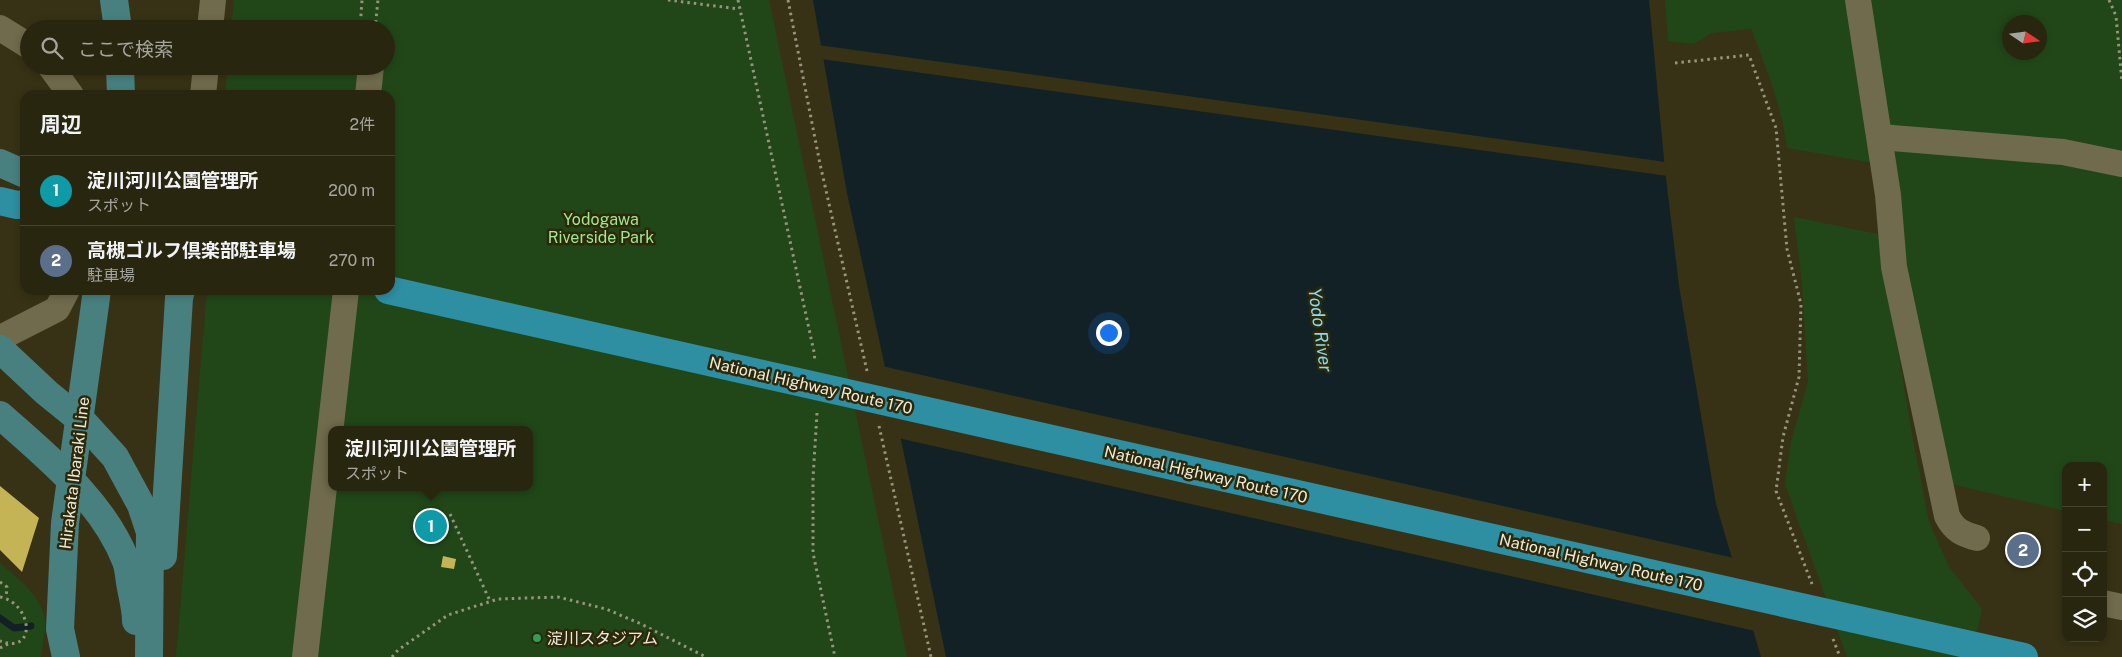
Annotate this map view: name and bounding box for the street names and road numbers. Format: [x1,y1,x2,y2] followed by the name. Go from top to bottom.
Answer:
[707,353,915,418] street label: National Highway Route 170
[56,396,93,550] street label: Hirakata Ibaraki Line
[1102,442,1310,507] street label: National Highway Route 170
[1497,530,1705,595] street label: National Highway Route 170

